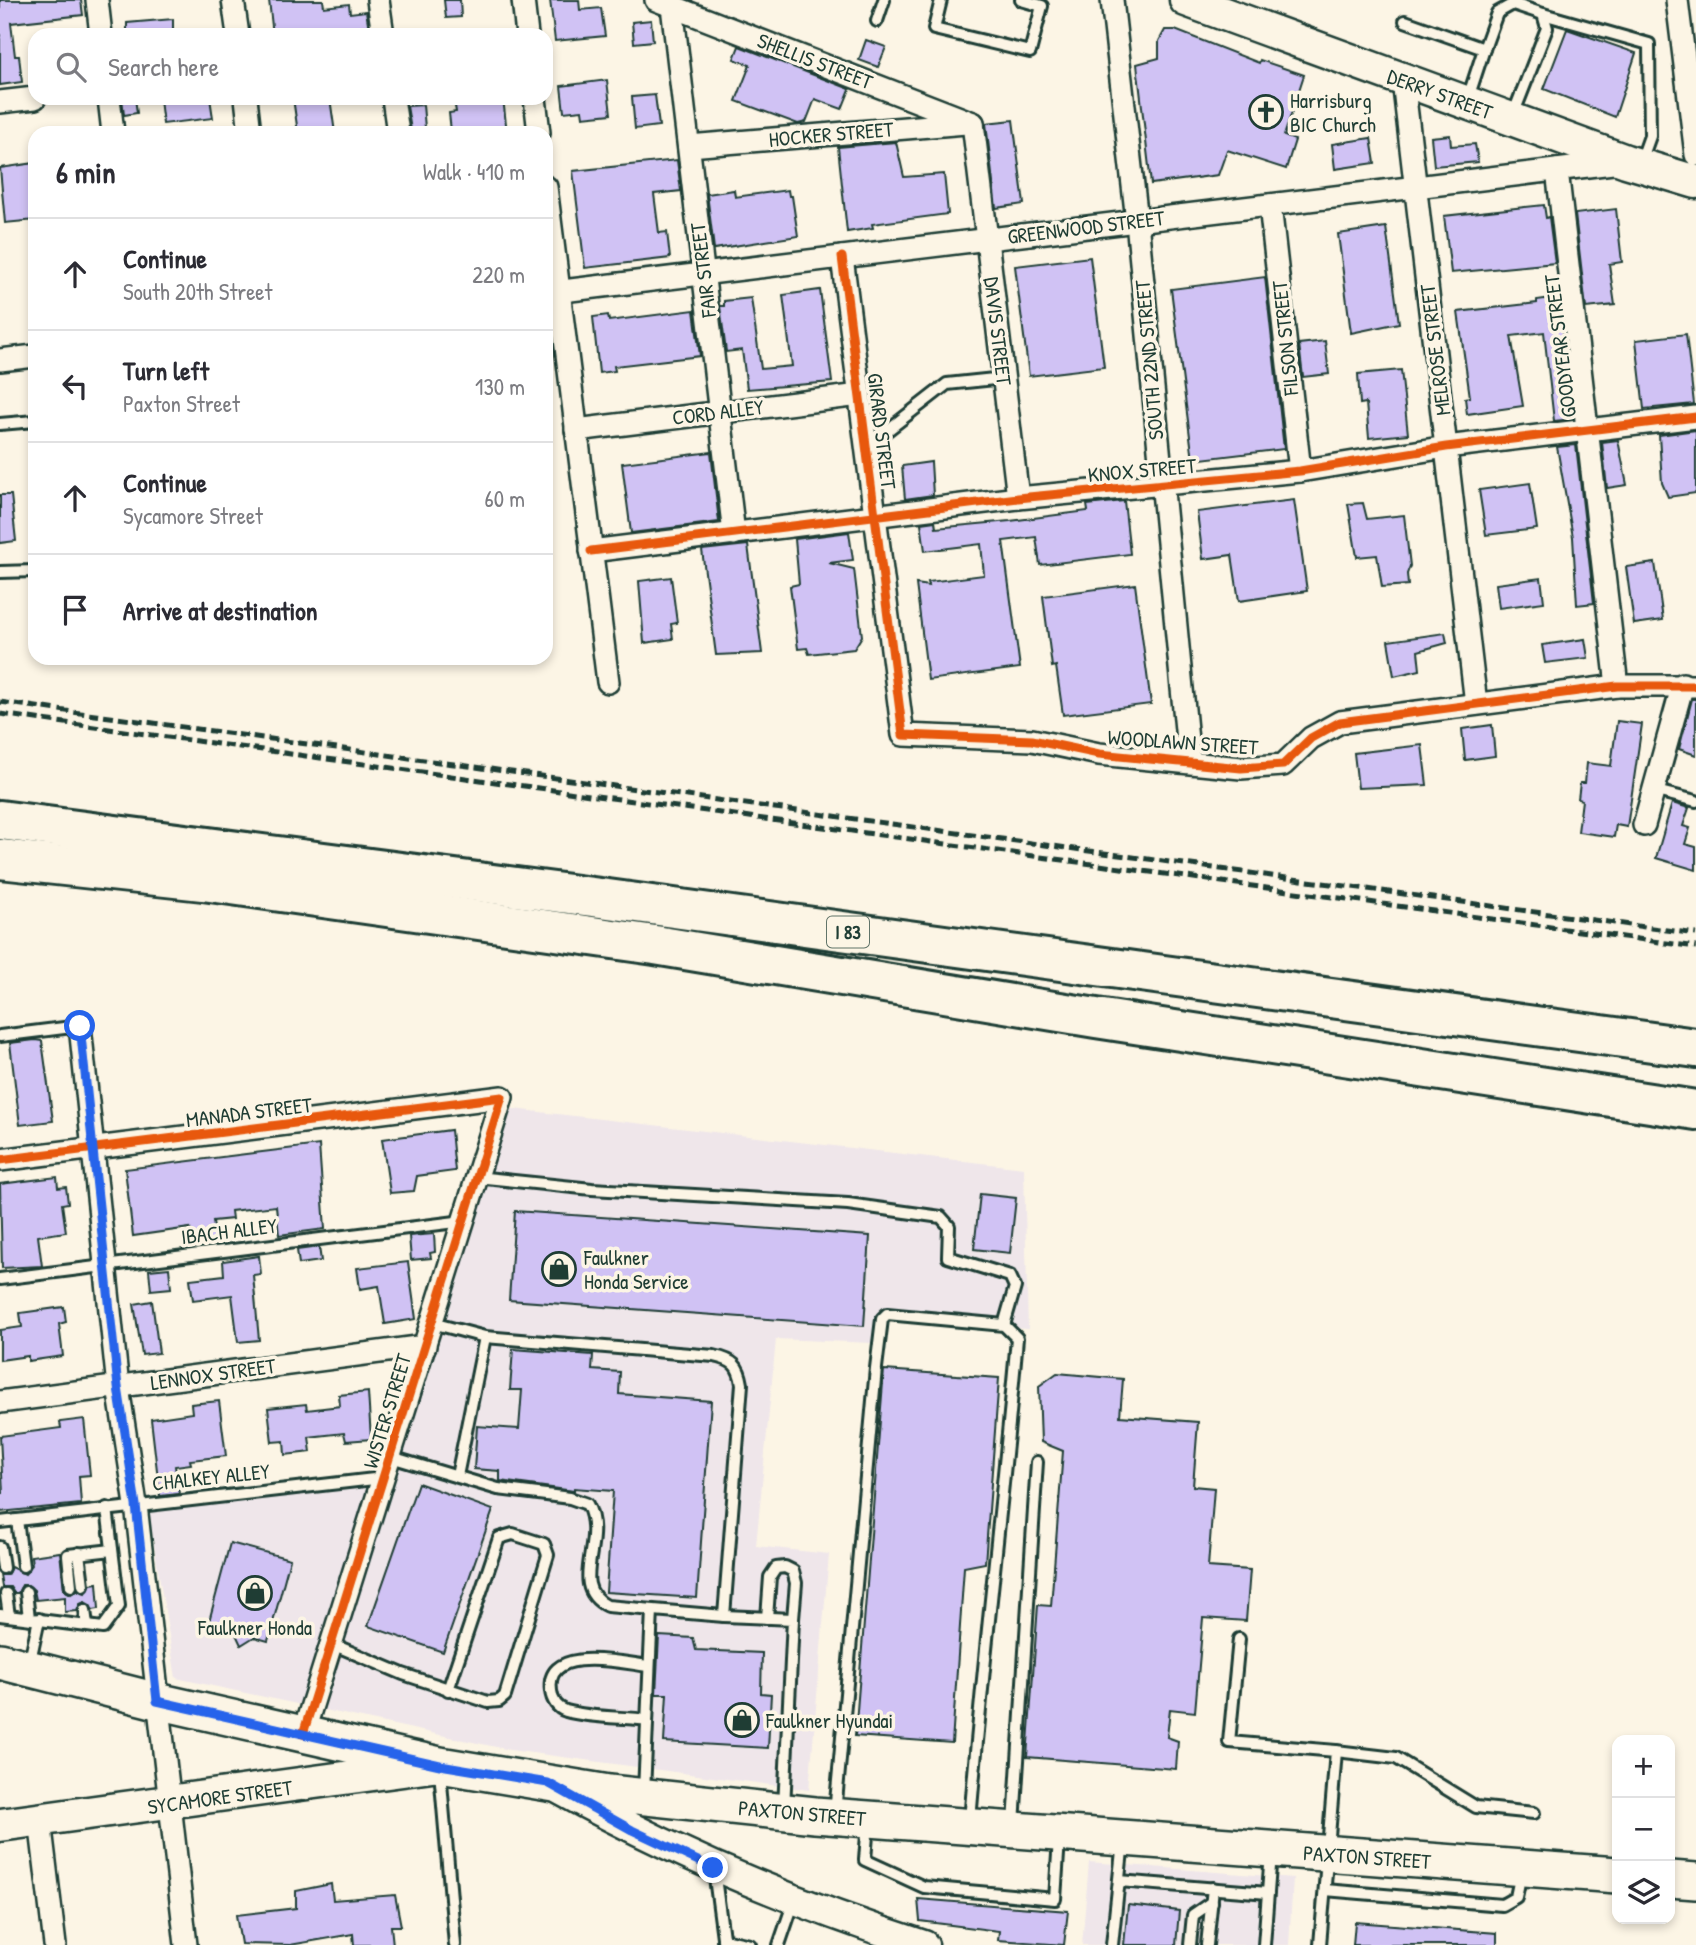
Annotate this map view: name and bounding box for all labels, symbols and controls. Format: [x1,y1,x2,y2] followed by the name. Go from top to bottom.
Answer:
[753,26,878,97] street label: SHELLIS STREET
[28,28,553,105] search box
[52,48,90,86] icon: search
[108,49,219,84] text: Search here
[1383,62,1498,127] street label: DERRY STREET
[1290,86,1376,139] place label: Harrisburg BIC Church
[1247,93,1285,131] church icon: Harrisburg BIC Church
[767,114,896,154] street label: HOCKER STREET
[56,152,116,192] text: 6 min
[423,156,525,187] text: Walk · 410 m
[1006,203,1167,251] street label: GREENWOOD STREET
[683,220,723,320] street label: FAIR STREET
[123,241,207,276] text: Continue
[56,255,94,293] icon: ahead
[472,259,525,290] text: 220 m
[1537,272,1583,419] street label: GOODYEAR STREET
[977,275,1019,388] street label: DAVIS STREET
[123,276,272,307] text: South 20th Street
[1127,278,1170,441] street label: SOUTH 22ND STREET
[1264,278,1306,398] street label: FILSON STREET
[1412,282,1457,417] street label: MELROSE STREET
[123,353,209,388] text: Turn left
[56,367,94,405] icon: left
[475,371,525,402] text: 130 m
[861,371,904,492] street label: GIRARD STREET
[123,388,240,419] text: Paxton Street
[671,392,766,432] street label: CORD ALLEY
[1087,451,1199,489] street label: KNOX STREET
[123,465,207,500] text: Continue
[56,479,94,517] icon: ahead
[485,483,525,514] text: 60 m
[123,500,263,531] text: Sycamore Street
[56,591,94,629] icon: arrive
[123,593,318,628] text: Arrive at destination
[1107,722,1260,762] street label: WOODLAWN STREET
[827,916,869,948] road number: I 83
[64,1010,95,1041] route start
[184,1090,315,1134] street label: MANADA STREET
[179,1211,279,1251] street label: IBACH ALLEY
[583,1243,689,1296] place label: Faulkner Honda Service
[540,1250,578,1288] shop icon: Faulkner Honda Service
[356,1349,419,1472] street label: WISTER STREET
[149,1351,279,1397] street label: LENNOX STREET
[151,1456,272,1498] street label: CHALKEY ALLEY
[236,1574,274,1612] shop icon: Faulkner Honda
[197,1613,312,1642] place label: Faulkner Honda
[723,1701,761,1739] shop icon: Faulkner Hyundai
[765,1706,893,1735] place label: Faulkner Hyundai
[1612,1735,1675,1924] map controls
[1612,1735,1675,1798] button: +
[146,1772,295,1822] street label: SYCAMORE STREET
[737,1793,868,1833] street label: PAXTON STREET
[1612,1798,1675,1861] button: −
[1302,1838,1433,1876] street label: PAXTON STREET
[697,1852,728,1883] route end
[1612,1861,1675,1924] button: layers

